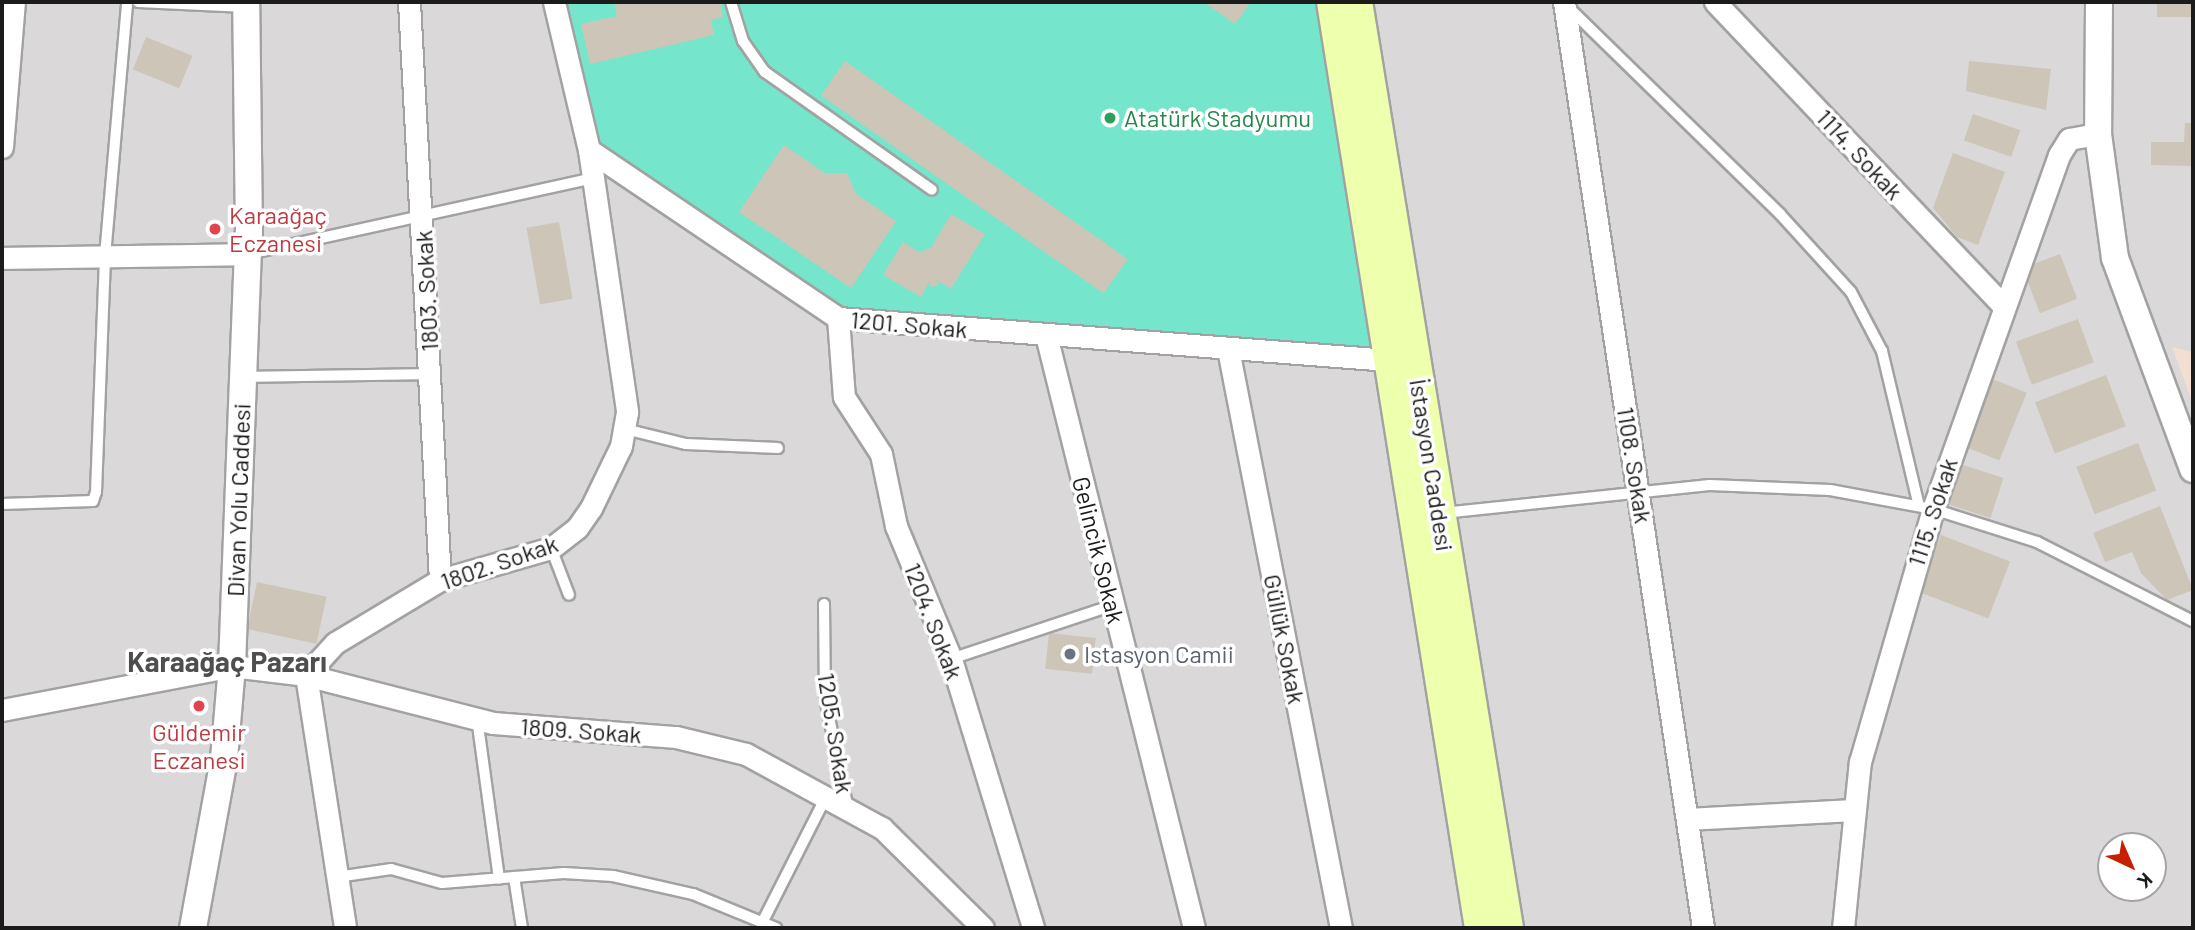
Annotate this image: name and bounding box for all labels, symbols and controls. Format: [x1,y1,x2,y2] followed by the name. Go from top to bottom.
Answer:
[1811,103,1909,205] street label: 1114. Sokak
[1124,104,1311,132] place label: Atatürk Stadyumu
[1102,110,1118,126] marker: Atatürk Stadyumu
[229,201,327,257] place label: Karaağaç Eczanesi
[207,221,223,237] marker: Karaağaç Eczanesi
[408,230,444,352] street label: 1803. Sokak
[849,305,969,343] street label: 1201. Sokak
[1404,377,1460,553] street label: İstasyon Caddesi
[220,403,256,597] street label: Divan Yolu Caddesi
[1612,405,1658,525] street label: 1108. Sokak
[1901,454,1963,570] street label: 1115. Sokak
[1067,473,1131,627] street label: Gelincik Sokak
[437,529,561,595] street label: 1802. Sokak
[899,559,969,683] street label: 1204. Sokak
[1258,572,1312,706] street label: Güllük Sokak
[1084,640,1234,668] place label: Istasyon Camii
[127,644,327,678] district label: Karaağaç Pazarı
[1062,646,1078,662] marker: Istasyon Camii
[812,671,860,795] street label: 1205. Sokak
[191,698,207,714] marker: Güldemir Eczanesi
[519,711,643,749] street label: 1809. Sokak
[152,718,246,774] place label: Güldemir Eczanesi
[2097,832,2167,902] north arrow
[2133,869,2158,893] text: K

